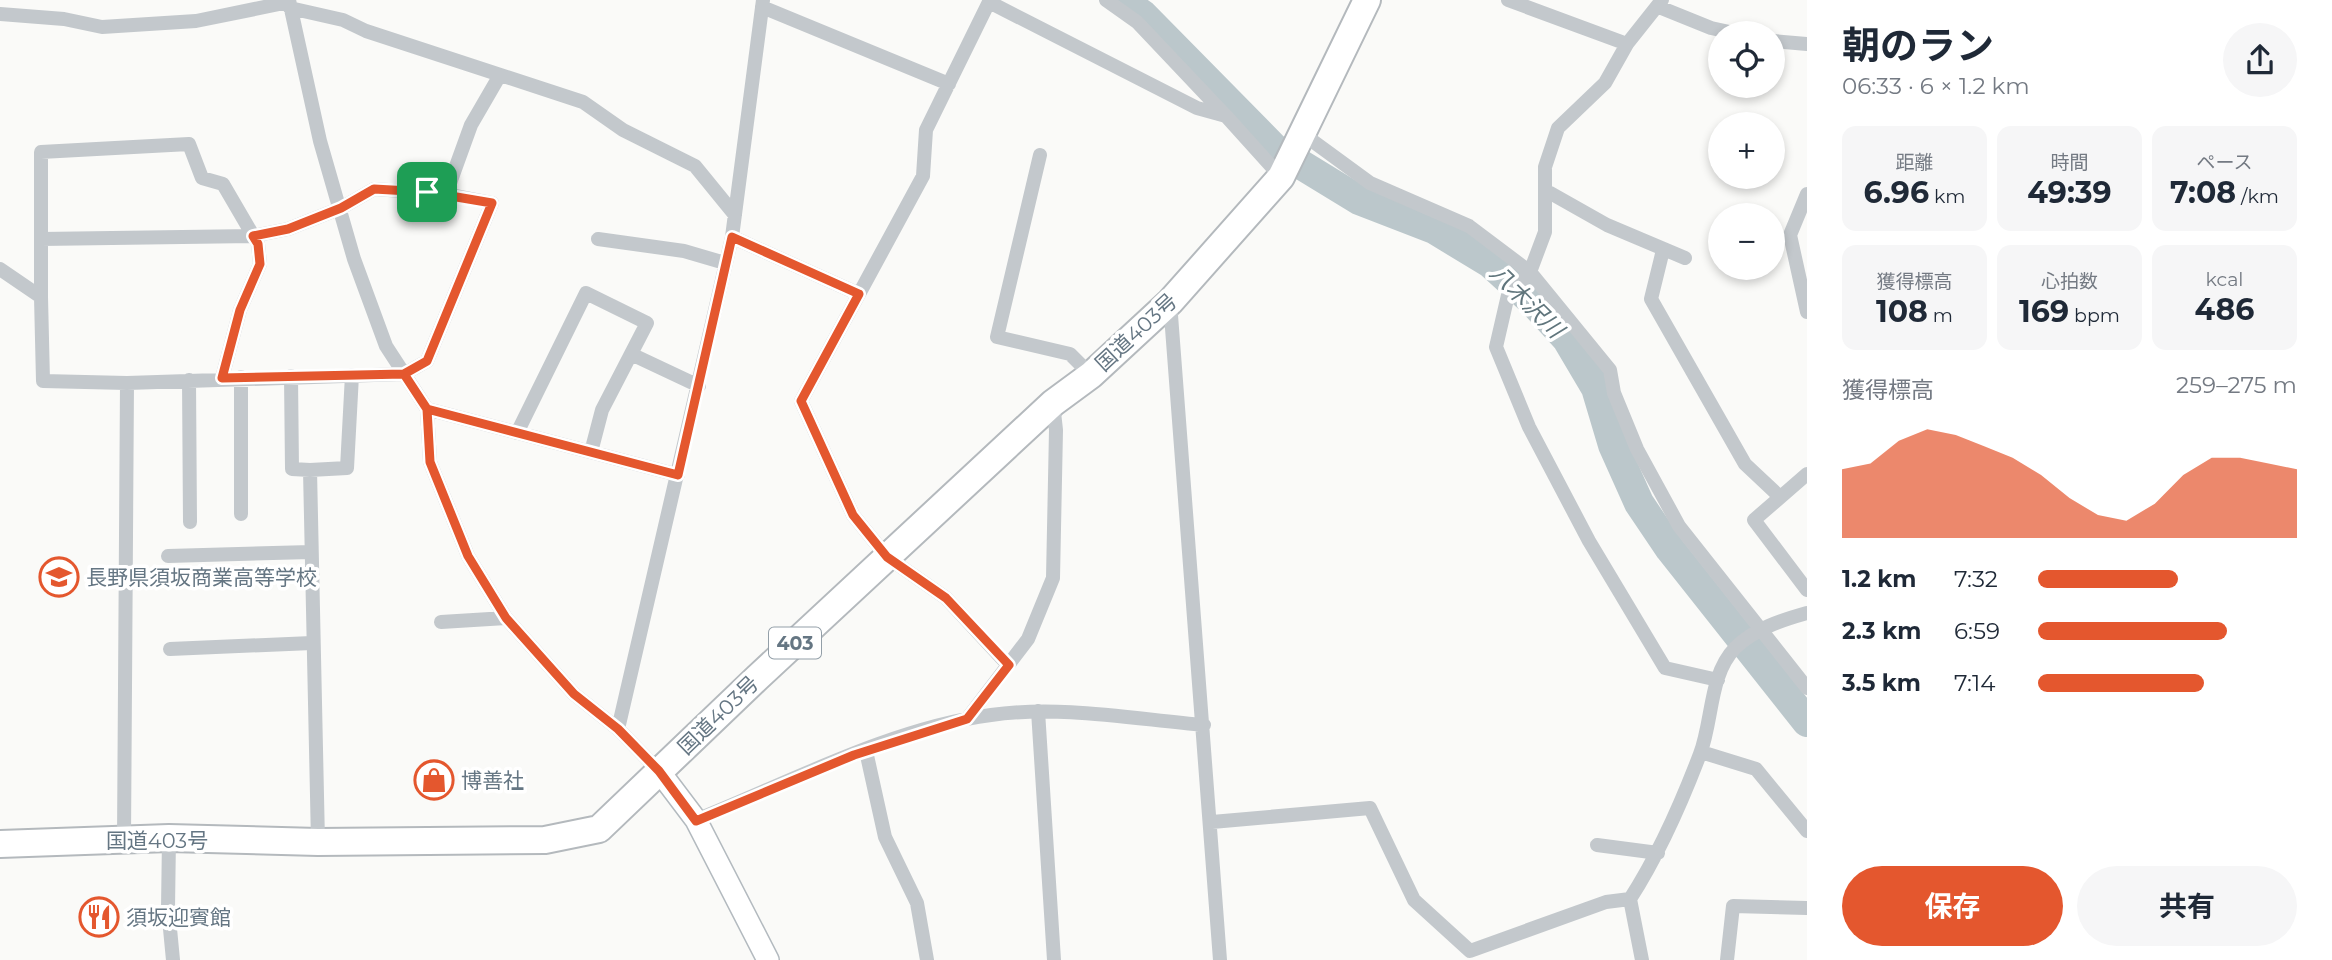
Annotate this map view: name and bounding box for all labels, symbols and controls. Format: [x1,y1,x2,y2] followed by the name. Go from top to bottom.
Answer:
[1708,21,1785,280] map controls
[1708,21,1785,98] button: locate
[1842,22,1994,69] text: 朝のラン
[2223,23,2297,97] button: share
[1842,72,2030,100] text: 06:33 · 6 × 1.2 km
[1708,112,1785,189] button: +
[1895,151,1934,174] text: 距離
[2050,151,2089,174] text: 時間
[2196,151,2253,174] text: ペース
[397,162,457,222] pin
[408,173,446,211] icon: arrive
[1864,174,1929,211] text: 6.96
[2027,174,2112,211] text: 49:39
[2170,174,2236,211] text: 7:08
[1929,185,1965,208] text: km
[2236,185,2279,208] text: /km
[1708,203,1785,280] button: −
[1485,259,1572,346] water label: 八木沢川
[2206,268,2243,291] text: kcal
[1876,270,1953,293] text: 獲得標高
[2041,270,2098,293] text: 心拍数
[1090,288,1182,376] street label: 国道403号
[2195,291,2254,328] text: 486
[1876,293,1928,330] text: 108
[2019,293,2069,330] text: 169
[1928,304,1953,327] text: m
[2069,304,2120,327] text: bpm
[2176,371,2297,399] text: 259–275 m
[1842,376,1934,404] text: 獲得標高
[38,556,80,598] school or university icon: 長野県須坂商業高等学校
[86,565,317,590] place label: 長野県須坂商業高等学校
[1842,565,1916,593] text: 1.2 km
[1954,565,1998,593] text: 7:32
[1842,617,1921,645] text: 2.3 km
[1954,617,2000,645] text: 6:59
[769,628,821,658] road number: 403
[1842,669,1921,697] text: 3.5 km
[1954,669,1995,697] text: 7:14
[672,670,764,760] street label: 国道403号
[413,759,455,801] shop icon: 博善社
[461,768,524,793] place label: 博善社
[106,828,208,853] street label: 国道403号
[1842,866,2063,946] button: 保存
[2077,866,2297,946] button: 共有
[78,896,120,938] restaurant icon: 須坂迎賓館
[126,905,231,930] place label: 須坂迎賓館

